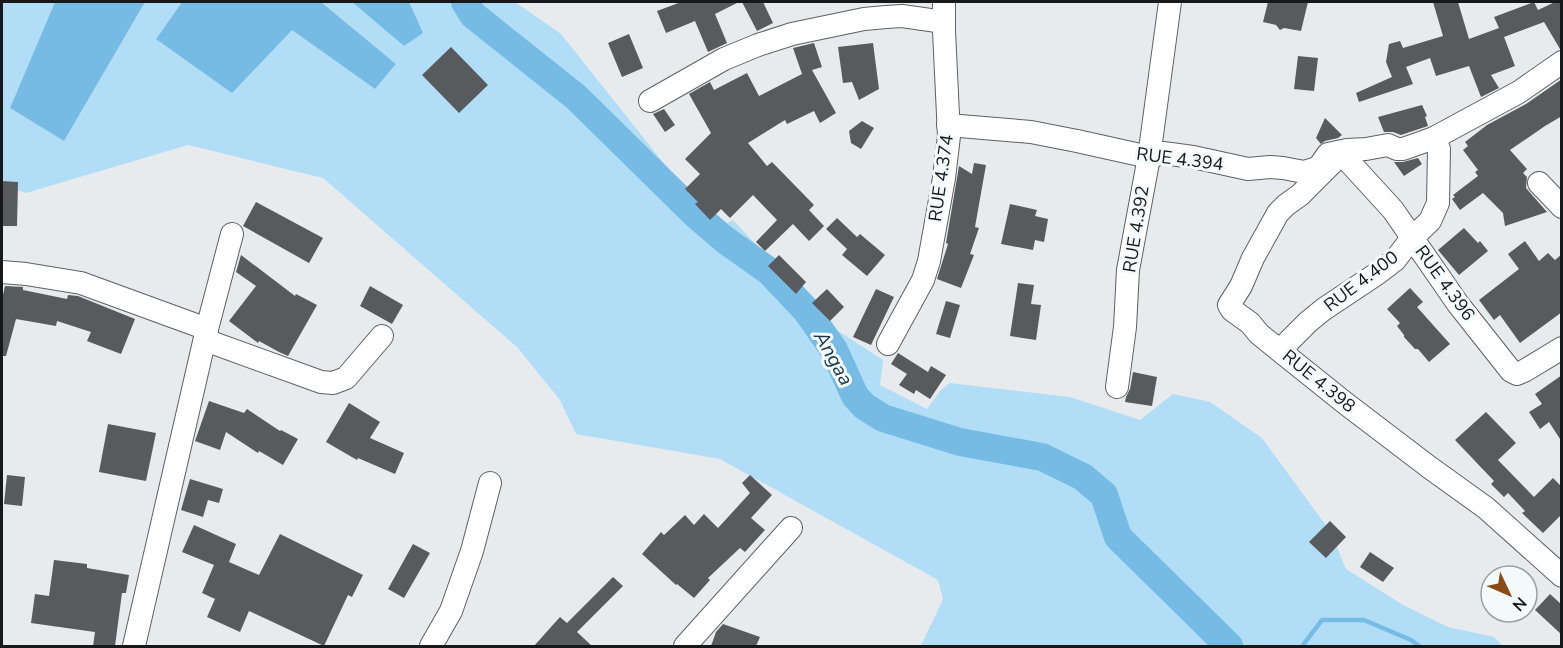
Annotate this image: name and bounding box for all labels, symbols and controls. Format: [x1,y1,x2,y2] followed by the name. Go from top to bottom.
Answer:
[923,133,959,223] street label: RUE 4.374
[1135,142,1225,176] street label: RUE 4.394
[1117,184,1155,274] street label: RUE 4.392
[1410,241,1480,325] street label: RUE 4.396
[1319,245,1403,317] street label: RUE 4.400
[807,325,860,391] water label: Angaa
[1277,344,1361,418] street label: RUE 4.398
[1479,564,1539,624] north arrow
[1507,592,1531,616] text: N

